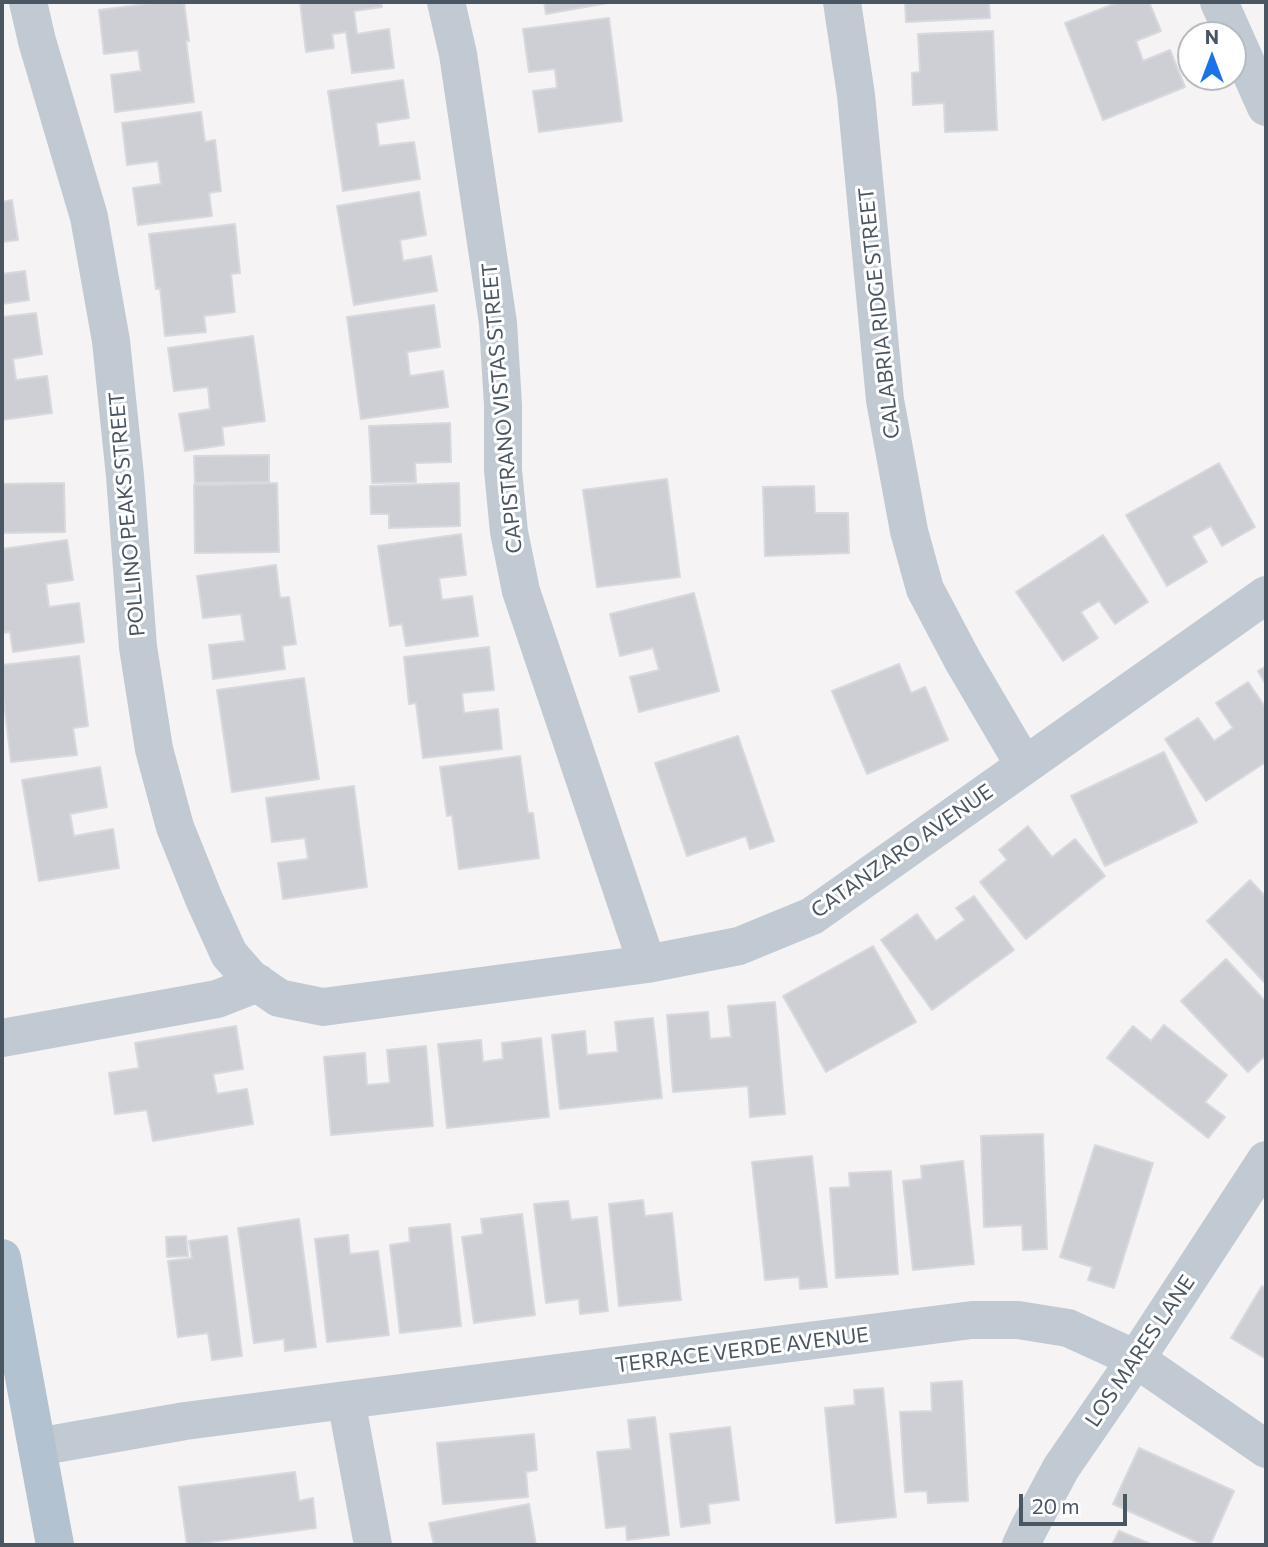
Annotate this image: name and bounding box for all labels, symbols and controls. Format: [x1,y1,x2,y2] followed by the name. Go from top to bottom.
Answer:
[1177,21,1247,91] north arrow
[1205,25,1219,48] text: N
[853,186,905,440] street label: CALABRIA RIDGE STREET
[477,262,527,554] street label: CAPISTRANO VISTAS STREET
[104,390,150,638] street label: POLLINO PEAKS STREET
[806,779,998,923] street label: CATANZARO AVENUE
[1080,1270,1200,1432] street label: LOS MARES LANE
[614,1322,870,1378] street label: TERRACE VERDE AVENUE
[1023,1480,1132,1524] scale bar
[1032,1493,1080,1518] text: 20 m

